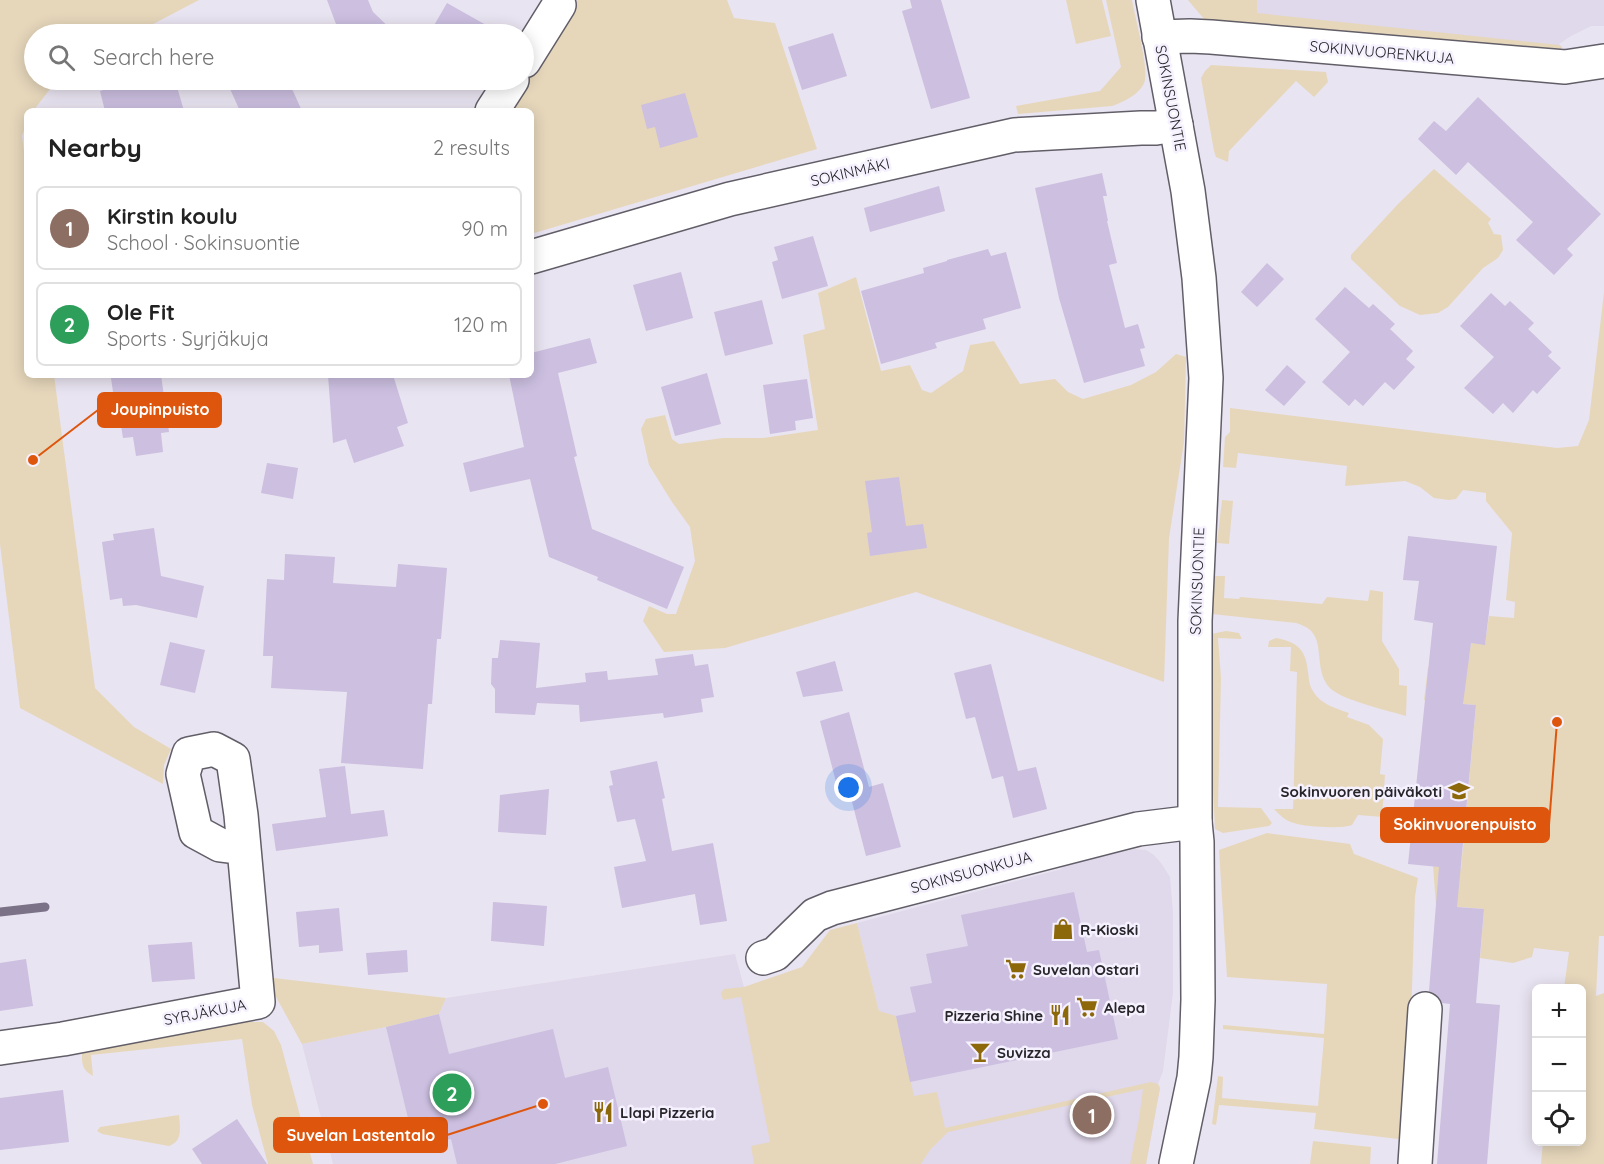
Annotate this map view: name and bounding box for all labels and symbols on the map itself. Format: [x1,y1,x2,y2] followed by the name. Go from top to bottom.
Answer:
[1309,36,1455,68] street label: SOKINVUORENKUJA
[1151,43,1191,153] street label: SOKINSUONTIE
[809,154,891,190] street label: SOKINMÄKI
[98,393,221,427] callout: Joupinpuisto
[111,399,209,419] text: Joupinpuisto
[1186,527,1208,635] street label: SOKINSUONTIE
[834,773,863,802] your location
[1447,779,1471,803] school or university icon: Sokinvuoren päiväkoti
[1281,782,1442,801] place label: Sokinvuoren päiväkoti
[1381,808,1549,842] callout: Sokinvuorenpuisto
[1393,814,1537,834] text: Sokinvuorenpuisto
[908,847,1034,897] street label: SOKINSUONKUJA
[1051,917,1075,941] shop icon: R-Kioski
[1080,920,1138,939] place label: R-Kioski
[1004,957,1028,981] supermarket icon: Suvelan Ostari
[1033,960,1139,979] place label: Suvelan Ostari
[162,995,248,1029] street label: SYRJÄKUJA
[1075,995,1099,1019] supermarket icon: Alepa
[1104,998,1145,1017] place label: Alepa
[1048,1003,1072,1027] restaurant icon: Pizzeria Shine
[944,1006,1043,1025] place label: Pizzeria Shine
[968,1040,992,1064] bar icon: Suvizza
[997,1043,1051,1062] place label: Suvizza
[432,1070,472,1116] pin: 2
[1072,1092,1112,1138] pin: 1
[591,1100,615,1124] restaurant icon: Llapi Pizzeria
[620,1103,714,1122] place label: Llapi Pizzeria
[274,1118,447,1152] callout: Suvelan Lastentalo
[287,1125,435,1145] text: Suvelan Lastentalo

